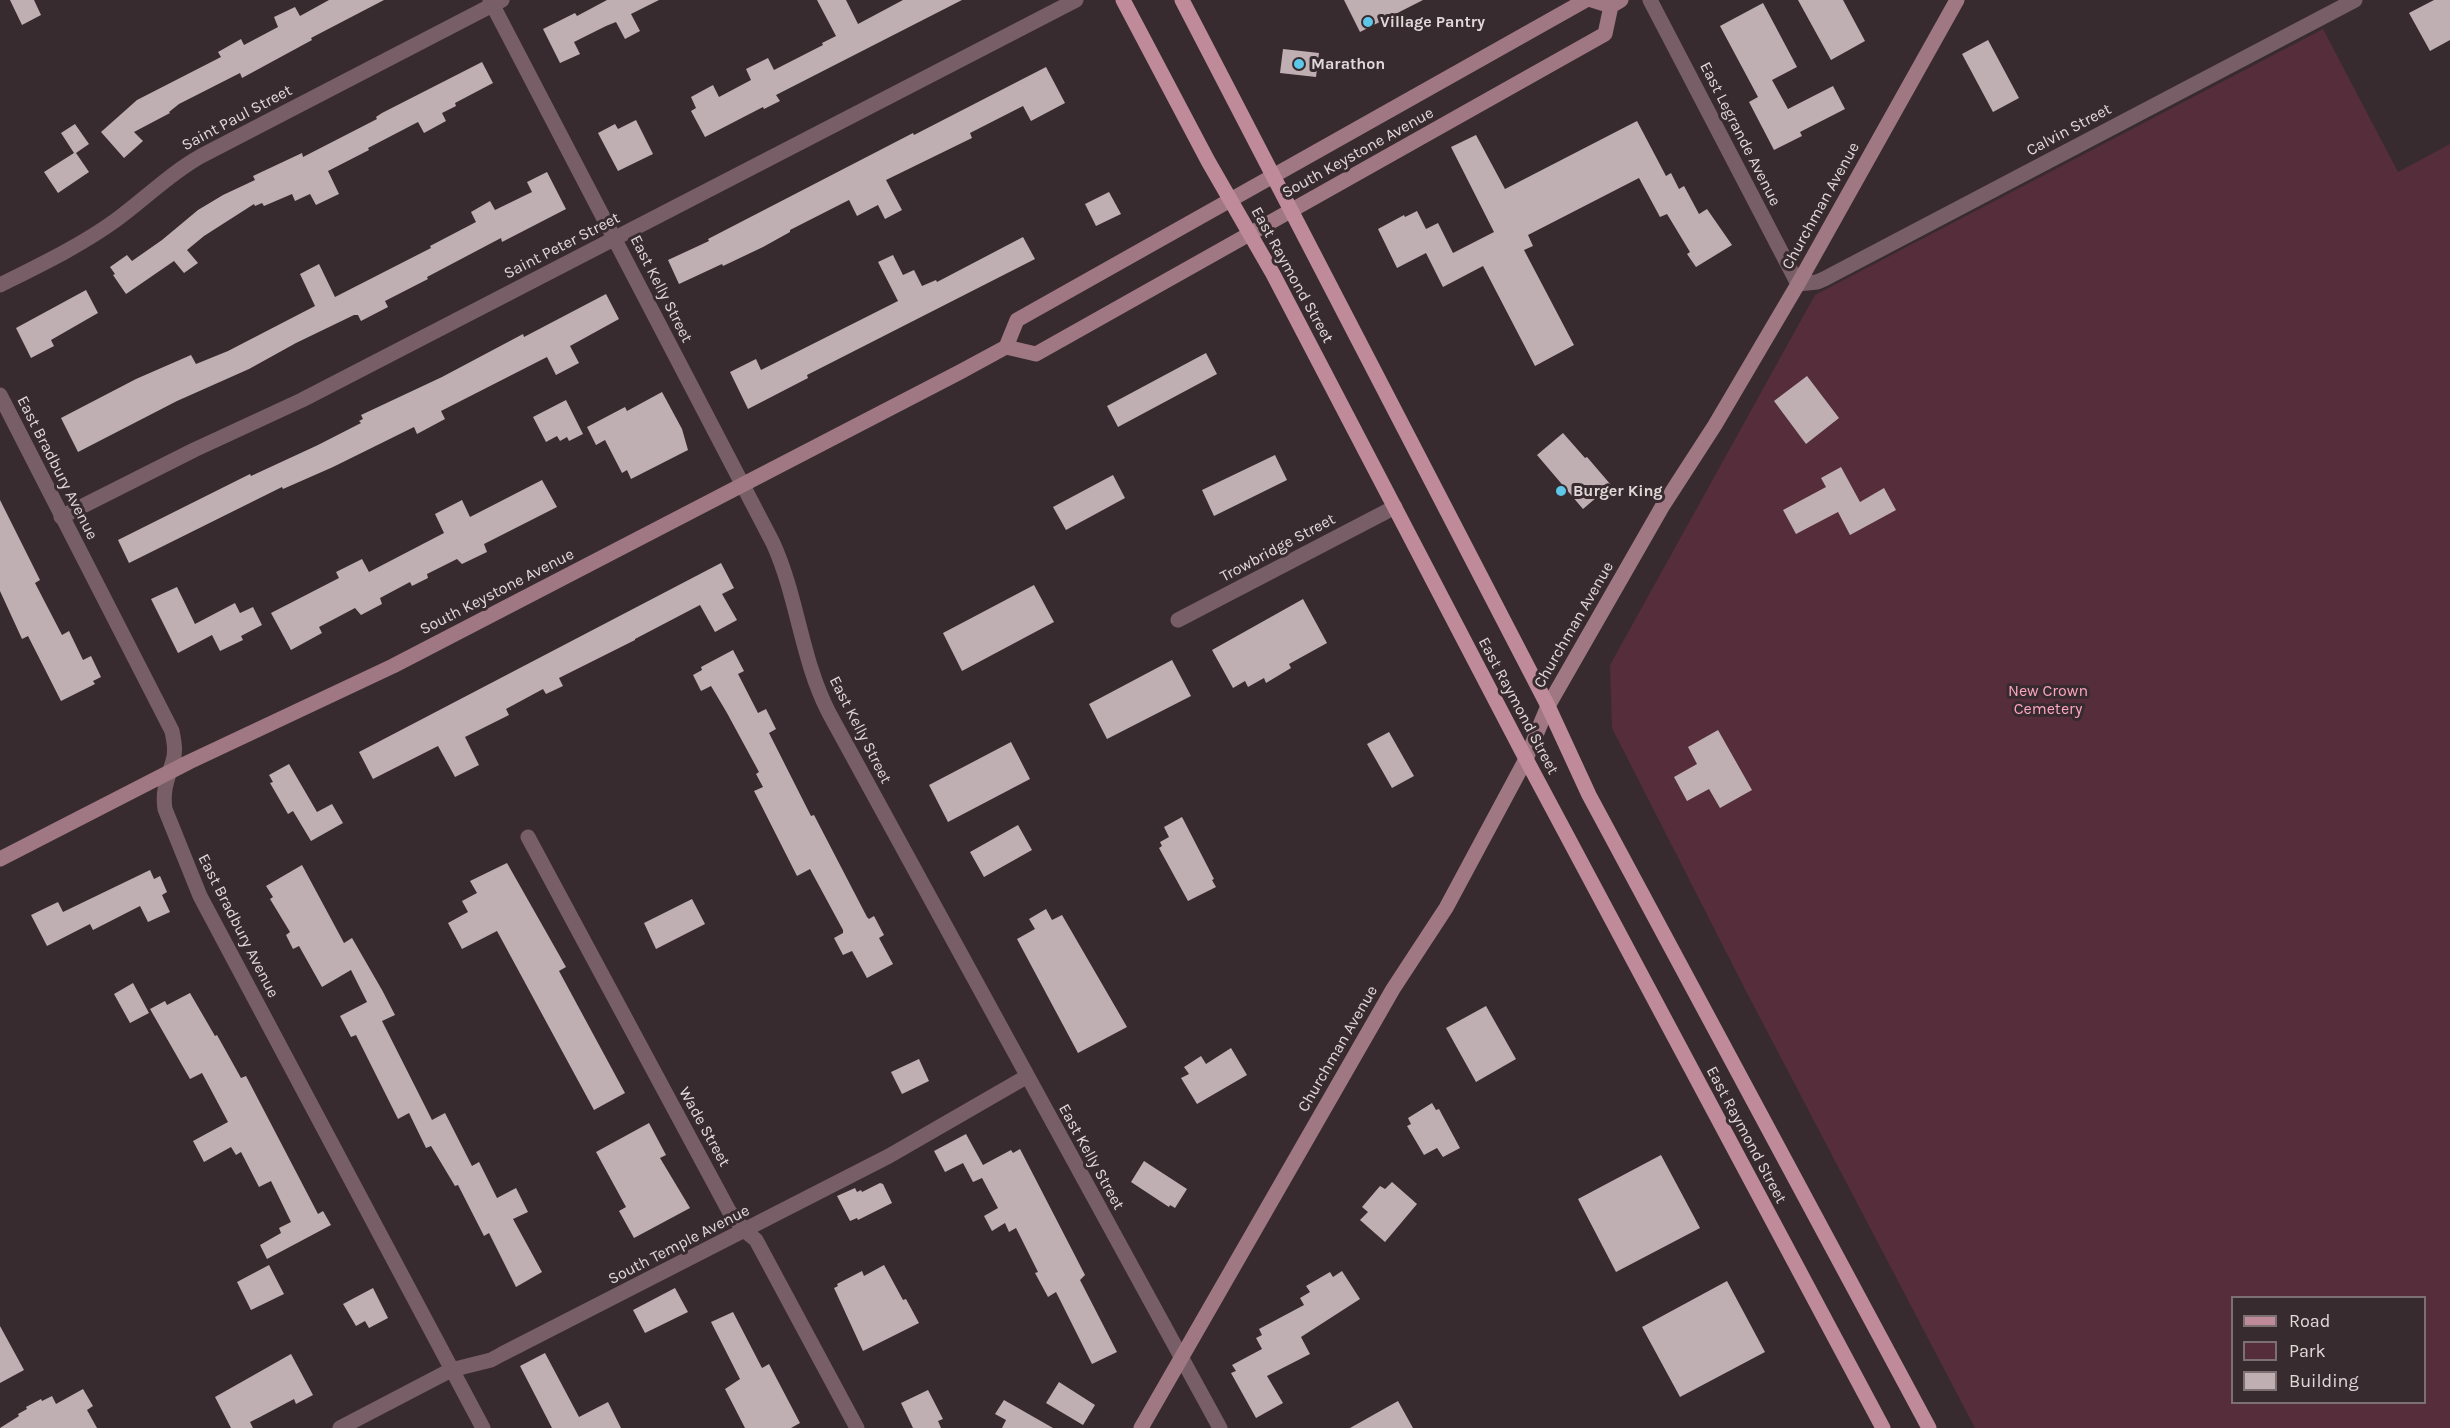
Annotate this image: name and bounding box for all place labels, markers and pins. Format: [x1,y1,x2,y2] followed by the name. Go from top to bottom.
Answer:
[1380,12,1485,32] place label: Village Pantry
[1361,15,1375,29] marker: Village Pantry
[1311,54,1385,74] place label: Marathon
[1292,57,1306,71] marker: Marathon
[1573,481,1663,501] place label: Burger King
[1554,484,1568,498] marker: Burger King

